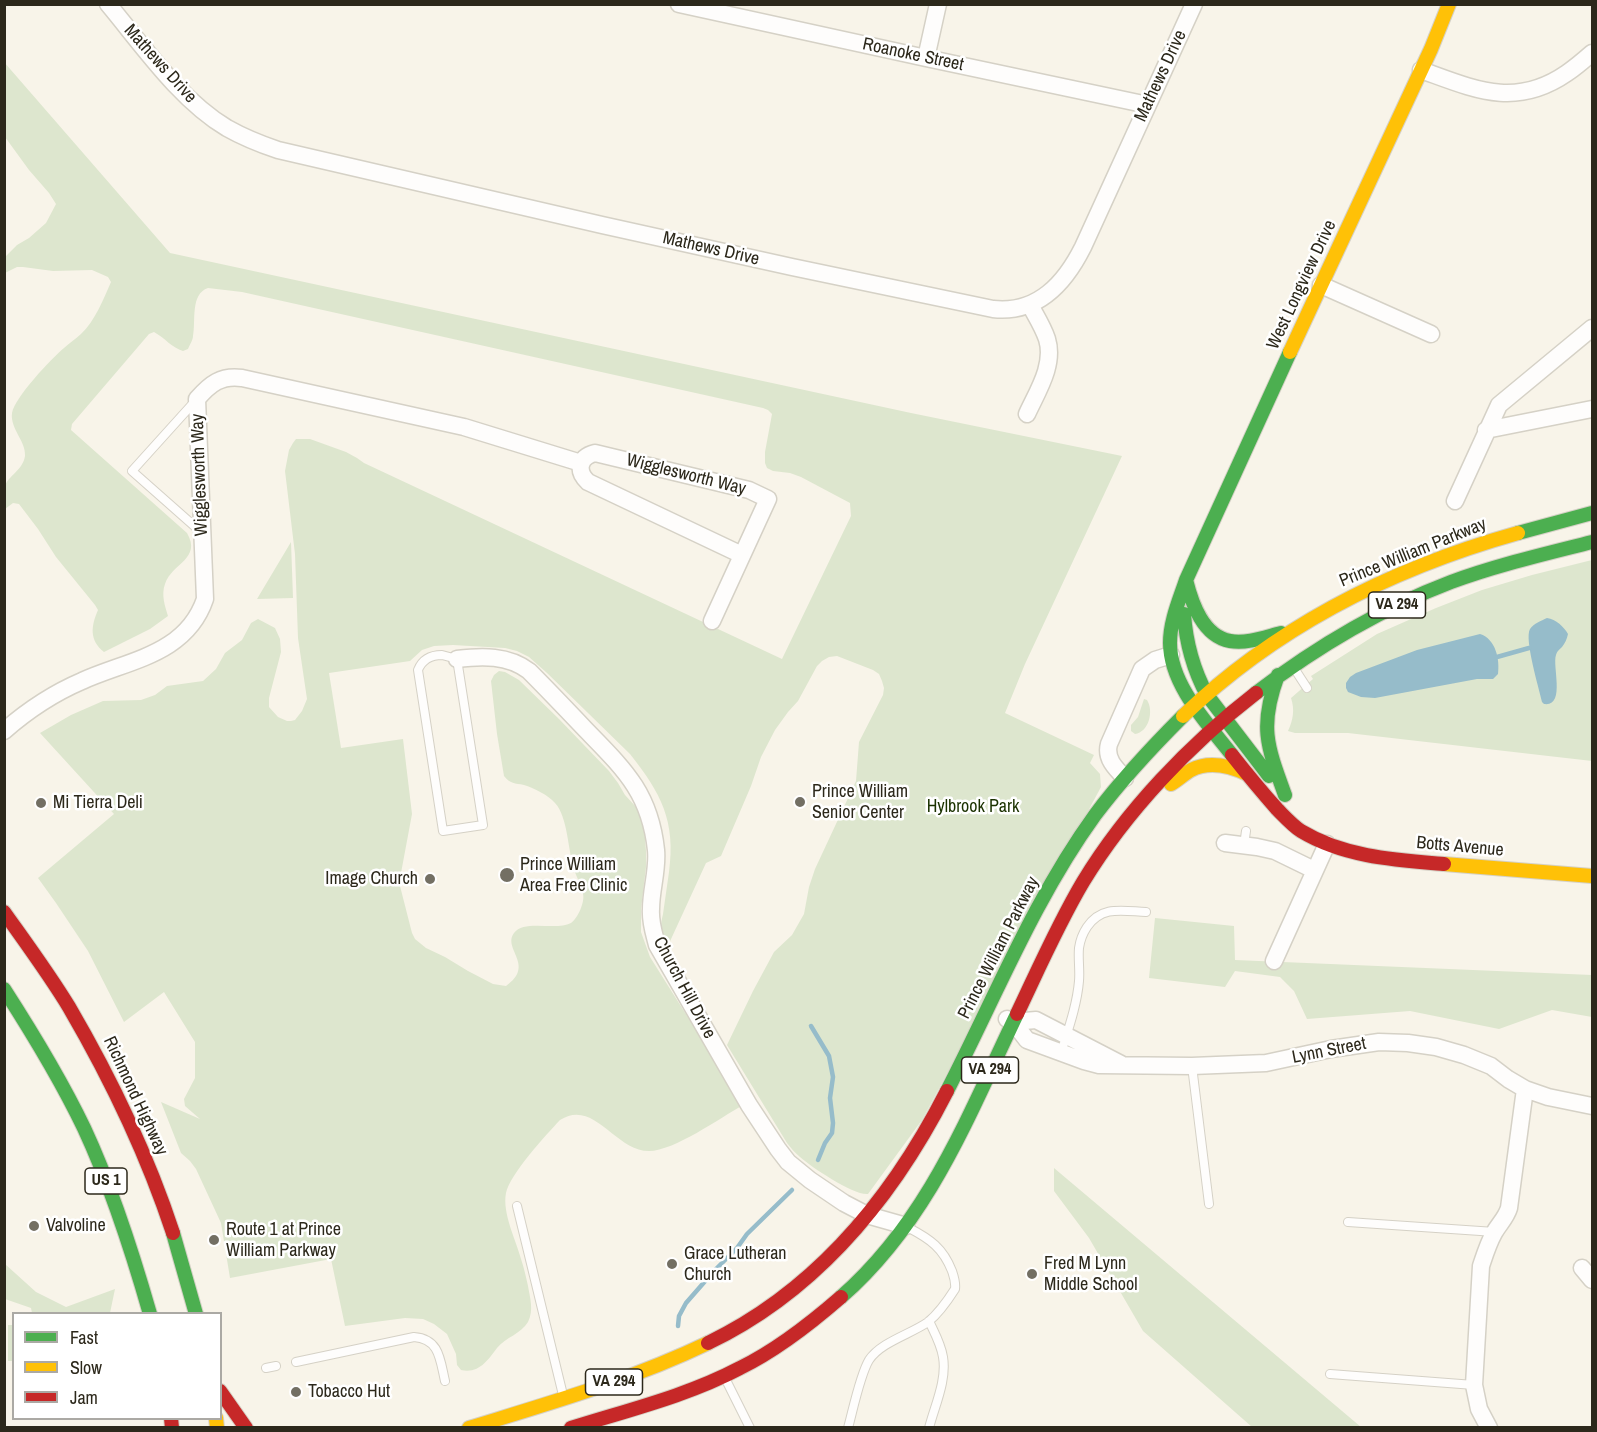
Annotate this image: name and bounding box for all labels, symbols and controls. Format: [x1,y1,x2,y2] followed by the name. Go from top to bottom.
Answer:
[119,20,201,108] street label: Mathews Drive
[1130,27,1192,125] street label: Mathews Drive
[861,34,965,76] street label: Roanoke Street
[1263,217,1341,353] street label: West Longview Drive
[661,227,761,271] street label: Mathews Drive
[187,413,213,537] street label: Wigglesworth Way
[624,450,748,500] street label: Wigglesworth Way
[1336,514,1490,592] street label: Prince William Parkway
[1368,592,1426,618] road number: VA 294
[812,781,908,824] place label: Prince William Senior Center
[53,792,143,814] place label: Mi Tierra Deli
[793,795,807,809] marker: Prince William Senior Center
[34,796,48,810] marker: Mi Tierra Deli
[927,796,1019,818] park label: Hylbrook Park
[1415,832,1505,862] street label: Botts Avenue
[520,854,627,896] place label: Prince William Area Free Clinic
[498,866,516,884] marker: Prince William Area Free Clinic
[325,868,418,890] place label: Image Church
[423,872,437,886] marker: Image Church
[954,873,1044,1023] street label: Prince William Parkway
[648,933,720,1043] street label: Church Hill Drive
[98,1033,172,1159] street label: Richmond Highway
[1290,1033,1368,1069] street label: Lynn Street
[962,1057,1018,1083] road number: VA 294
[85,1168,127,1194] road number: US 1
[46,1215,106,1237] place label: Valvoline
[27,1219,41,1233] marker: Valvoline
[226,1219,341,1262] place label: Route 1 at Prince William Parkway
[207,1233,221,1247] marker: Route 1 at Prince William Parkway
[684,1243,787,1286] place label: Grace Lutheran Church
[1044,1253,1138,1296] place label: Fred M Lynn Middle School
[665,1257,679,1271] marker: Grace Lutheran Church
[1025,1267,1039,1281] marker: Fred M Lynn Middle School
[12,1312,222,1420] legend
[70,1325,98,1350] text: Fast
[70,1355,102,1380] text: Slow
[586,1369,642,1395] road number: VA 294
[308,1381,390,1403] place label: Tobacco Hut
[70,1385,98,1410] text: Jam
[289,1385,303,1399] marker: Tobacco Hut

